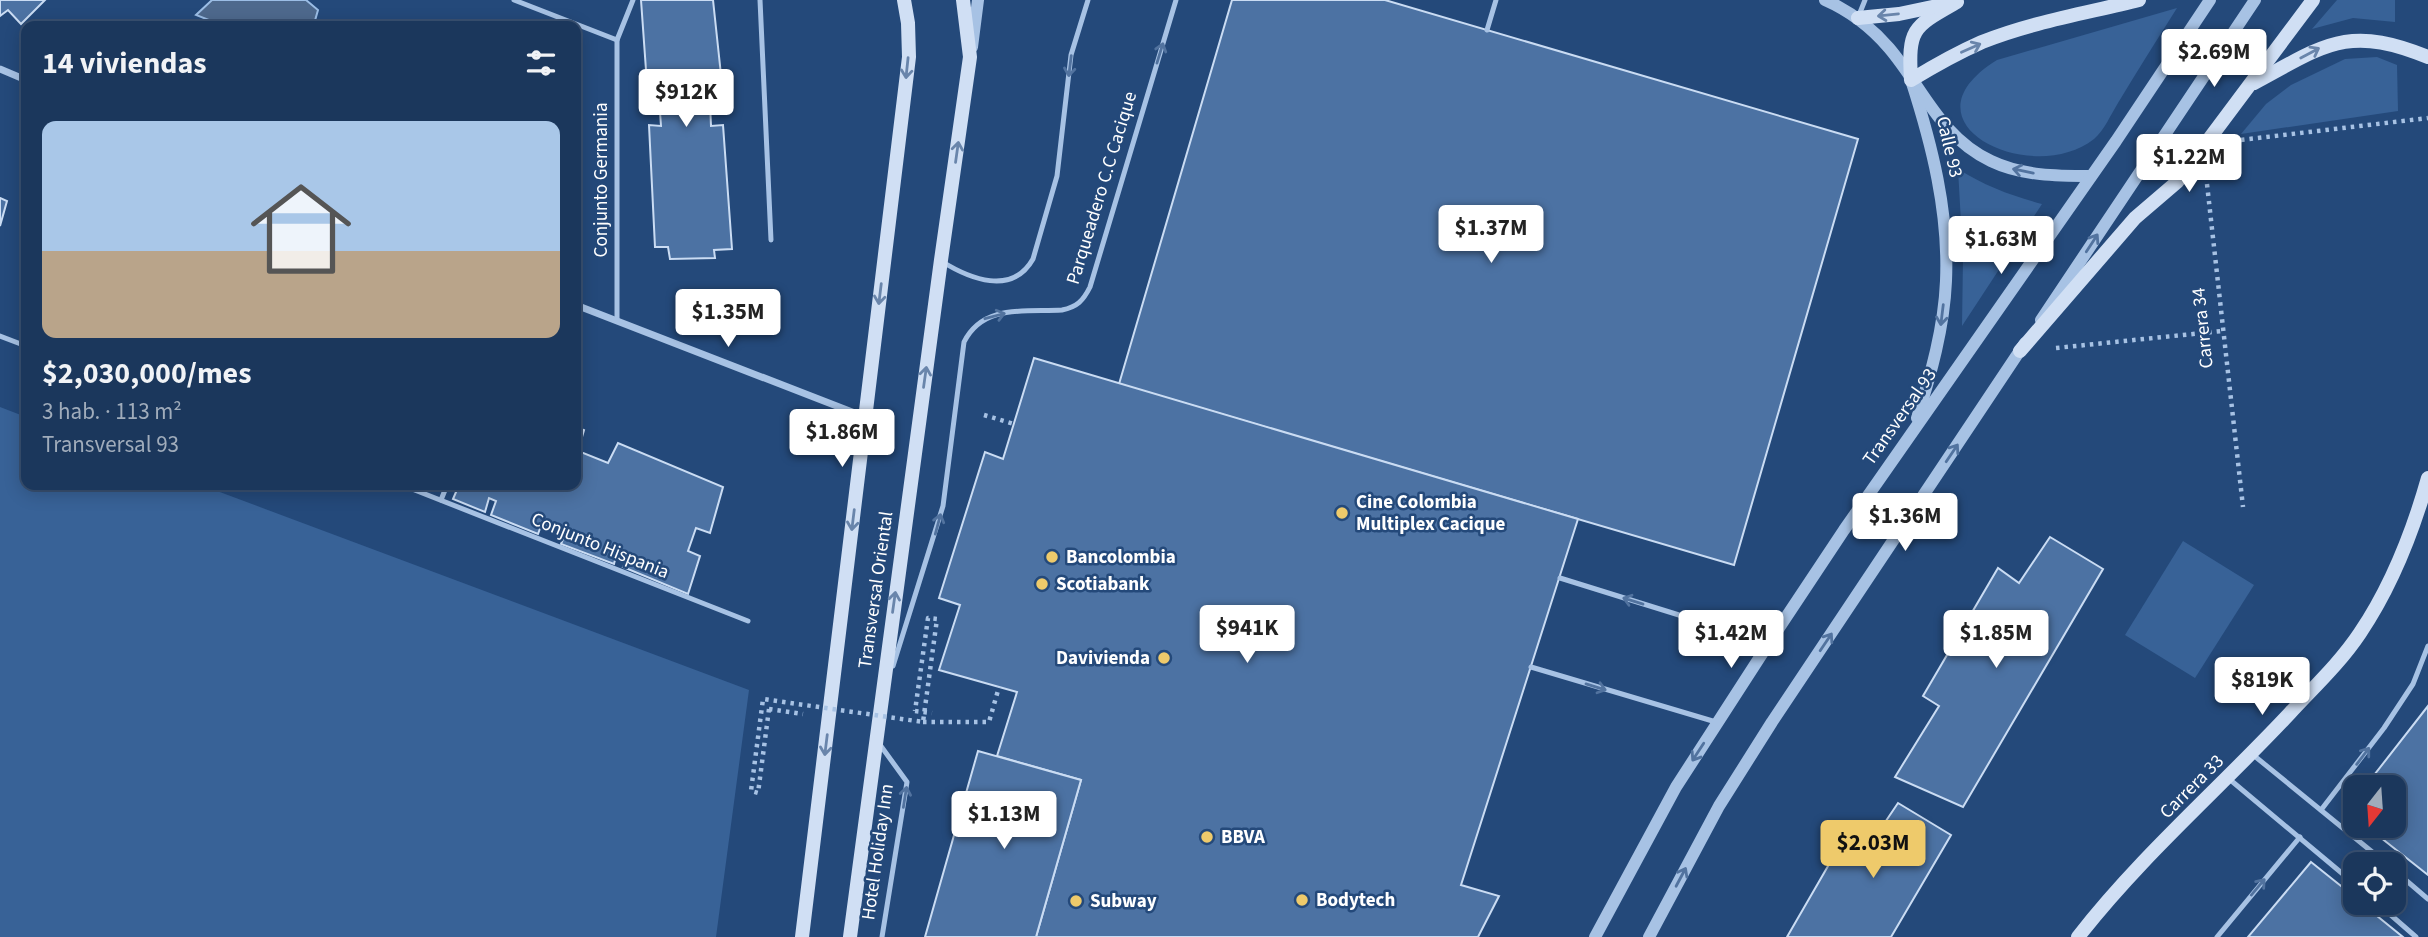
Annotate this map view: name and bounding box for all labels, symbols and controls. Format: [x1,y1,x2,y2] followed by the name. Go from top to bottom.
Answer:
[1877,8,1900,21] one-way arrow
[2157,29,2271,89] pin: $2.69M
[2177,35,2251,68] text: $2.69M
[1960,41,1981,54] one-way arrow
[42,42,207,85] text: 14 viviendas
[1155,43,1168,65] one-way arrow
[522,44,560,82] icon: filters
[2299,46,2320,59] one-way arrow
[1063,54,1076,77] one-way arrow
[901,56,914,79] one-way arrow
[637,69,735,129] pin: $912K
[655,75,717,108] text: $912K
[1060,88,1144,288] street label: Parqueadero C.C Cacique
[588,103,615,257] street label: Conjunto Germania
[1929,114,1969,180] street label: Calle 93
[2132,134,2246,194] pin: $1.22M
[2152,140,2226,173] text: $1.22M
[950,141,963,163] one-way arrow
[2012,163,2035,177] one-way arrow
[238,166,364,292] icon: home
[1434,205,1548,265] pin: $1.37M
[1454,211,1528,244] text: $1.37M
[1944,216,2058,276] pin: $1.63M
[1964,222,2038,255] text: $1.63M
[2085,233,2099,253] one-way arrow
[874,282,887,305] one-way arrow
[2185,286,2221,370] street label: Carrera 34
[671,290,785,349] pin: $1.35M
[691,295,765,328] text: $1.35M
[1936,303,1949,326] one-way arrow
[984,309,1006,322] one-way arrow
[42,352,251,395] text: $2,030,000/mes
[1856,363,1944,471] street label: Transversal 93
[918,366,931,389] one-way arrow
[42,395,182,428] text: 3 hab. · 113 m²
[785,410,899,469] pin: $1.86M
[805,415,879,448] text: $1.86M
[42,428,179,461] text: Transversal 93
[1946,443,1960,463] one-way arrow
[1356,489,1506,538] place label: Cine Colombia Multiplex Cacique
[1848,494,1962,553] pin: $1.36M
[1868,499,1942,532] text: $1.36M
[1334,505,1350,521] marker: Cine Colombia Multiplex Cacique
[527,506,673,586] street label: Conjunto Hispania
[846,508,859,530] one-way arrow
[852,510,900,670] street label: Transversal Oriental
[932,513,945,536] one-way arrow
[1066,544,1176,571] place label: Bancolombia
[1044,549,1060,565] marker: Bancolombia
[1056,571,1150,598] place label: Scotiabank
[1034,576,1050,592] marker: Scotiabank
[888,591,901,614] one-way arrow
[1623,594,1645,607] one-way arrow
[1198,606,1296,665] pin: $941K
[1674,610,1788,670] pin: $1.42M
[1939,610,2053,670] pin: $1.85M
[1216,611,1278,644] text: $941K
[1694,616,1768,649] text: $1.42M
[1959,616,2033,649] text: $1.85M
[1819,633,1833,652] one-way arrow
[1056,645,1150,672] place label: Davivienda
[1156,650,1172,666] marker: Davivienda
[2213,658,2311,717] pin: $819K
[2231,663,2293,696] text: $819K
[1585,681,1607,694] one-way arrow
[819,734,832,756] one-way arrow
[1691,742,1705,762] one-way arrow
[2355,747,2370,765] one-way arrow
[2154,749,2230,825] street label: Carrera 33
[2343,775,2406,838] north arrow
[2343,775,2406,915] map controls
[855,782,901,922] street label: Hotel Holiday Inn
[899,786,912,809] one-way arrow
[947,792,1061,851] pin: $1.13M
[967,797,1041,830] text: $1.13M
[1816,820,1930,880] pin: $2.03M
[1221,824,1265,851] place label: BBVA
[1836,826,1910,859] text: $2.03M
[1199,829,1215,845] marker: BBVA
[2343,852,2406,915] button: locate
[1674,867,1688,888] one-way arrow
[2251,878,2266,896] one-way arrow
[1316,887,1395,914] place label: Bodytech
[1090,888,1157,915] place label: Subway
[1294,892,1310,908] marker: Bodytech
[1068,893,1084,909] marker: Subway

